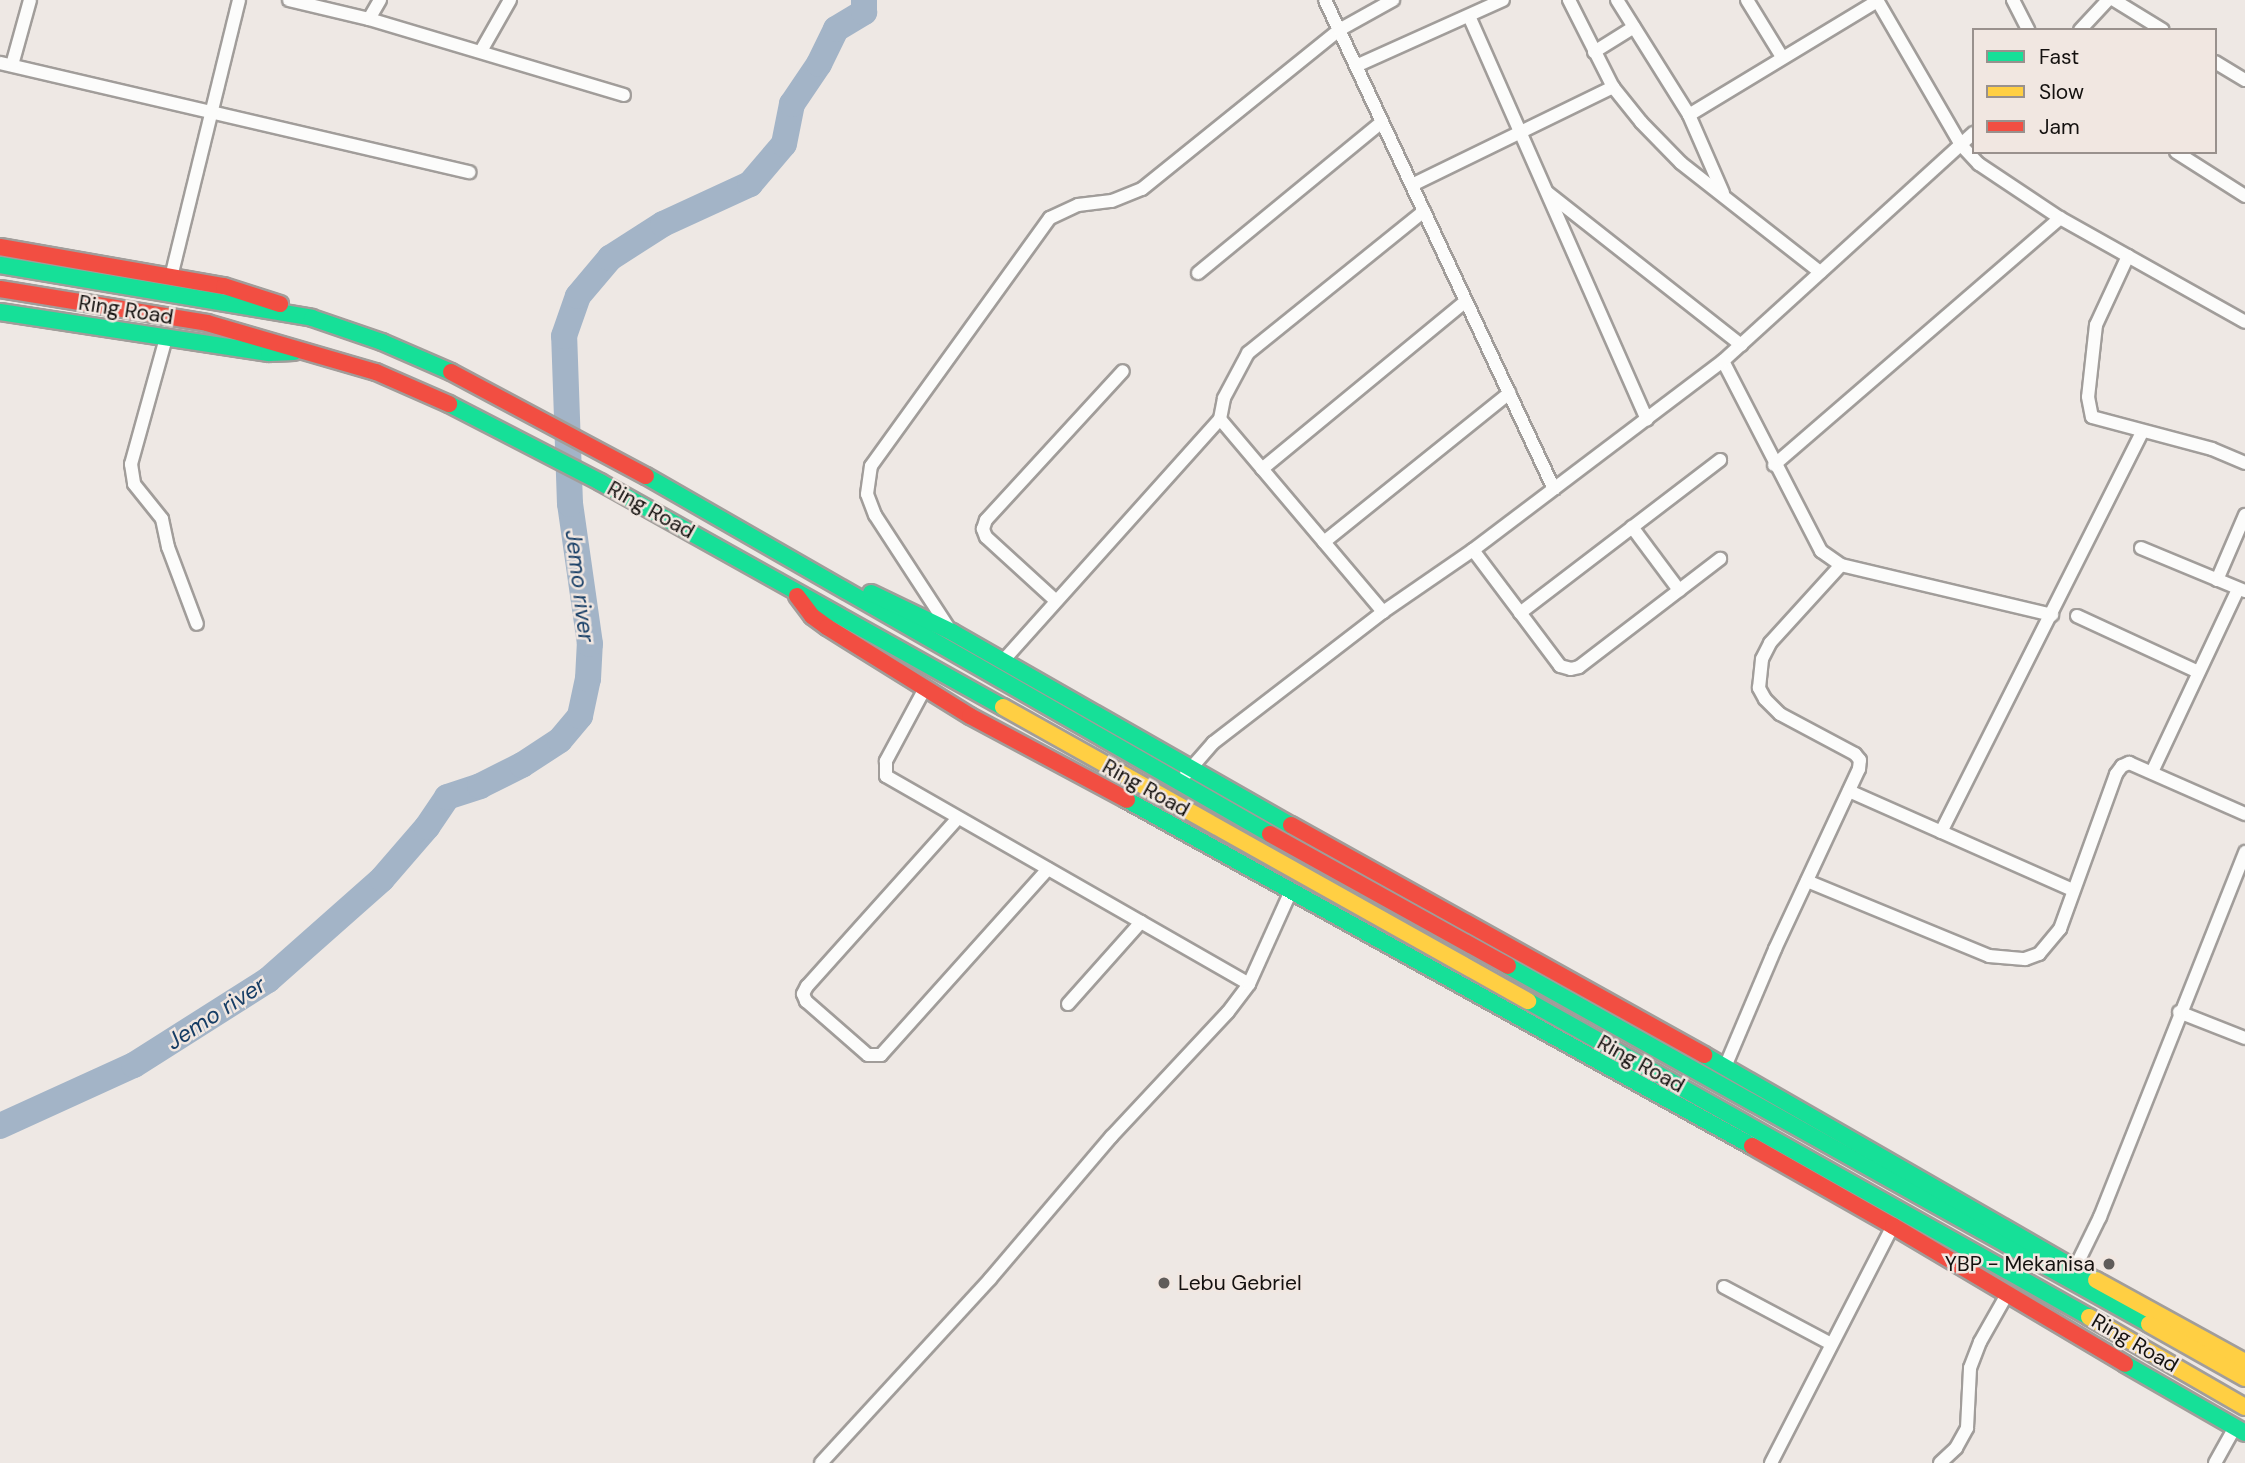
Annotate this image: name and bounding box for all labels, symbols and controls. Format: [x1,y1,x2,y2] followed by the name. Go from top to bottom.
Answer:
[1972,28,2217,154] legend
[2039,43,2079,71] text: Fast
[2039,78,2084,106] text: Slow
[2039,113,2080,141] text: Jam
[77,290,175,330] street label: Ring Road
[603,476,699,544] street label: Ring Road
[559,528,601,644] water label: Jemo river
[1098,754,1194,822] street label: Ring Road
[161,971,271,1055] water label: Jemo river
[1593,1030,1689,1098] street label: Ring Road
[1945,1251,2095,1277] place label: YBP - Mekanisa
[2101,1256,2117,1272] marker: YBP - Mekanisa
[1178,1270,1302,1296] place label: Lebu Gebriel
[1156,1275,1172,1291] marker: Lebu Gebriel
[2087,1308,2183,1378] street label: Ring Road

